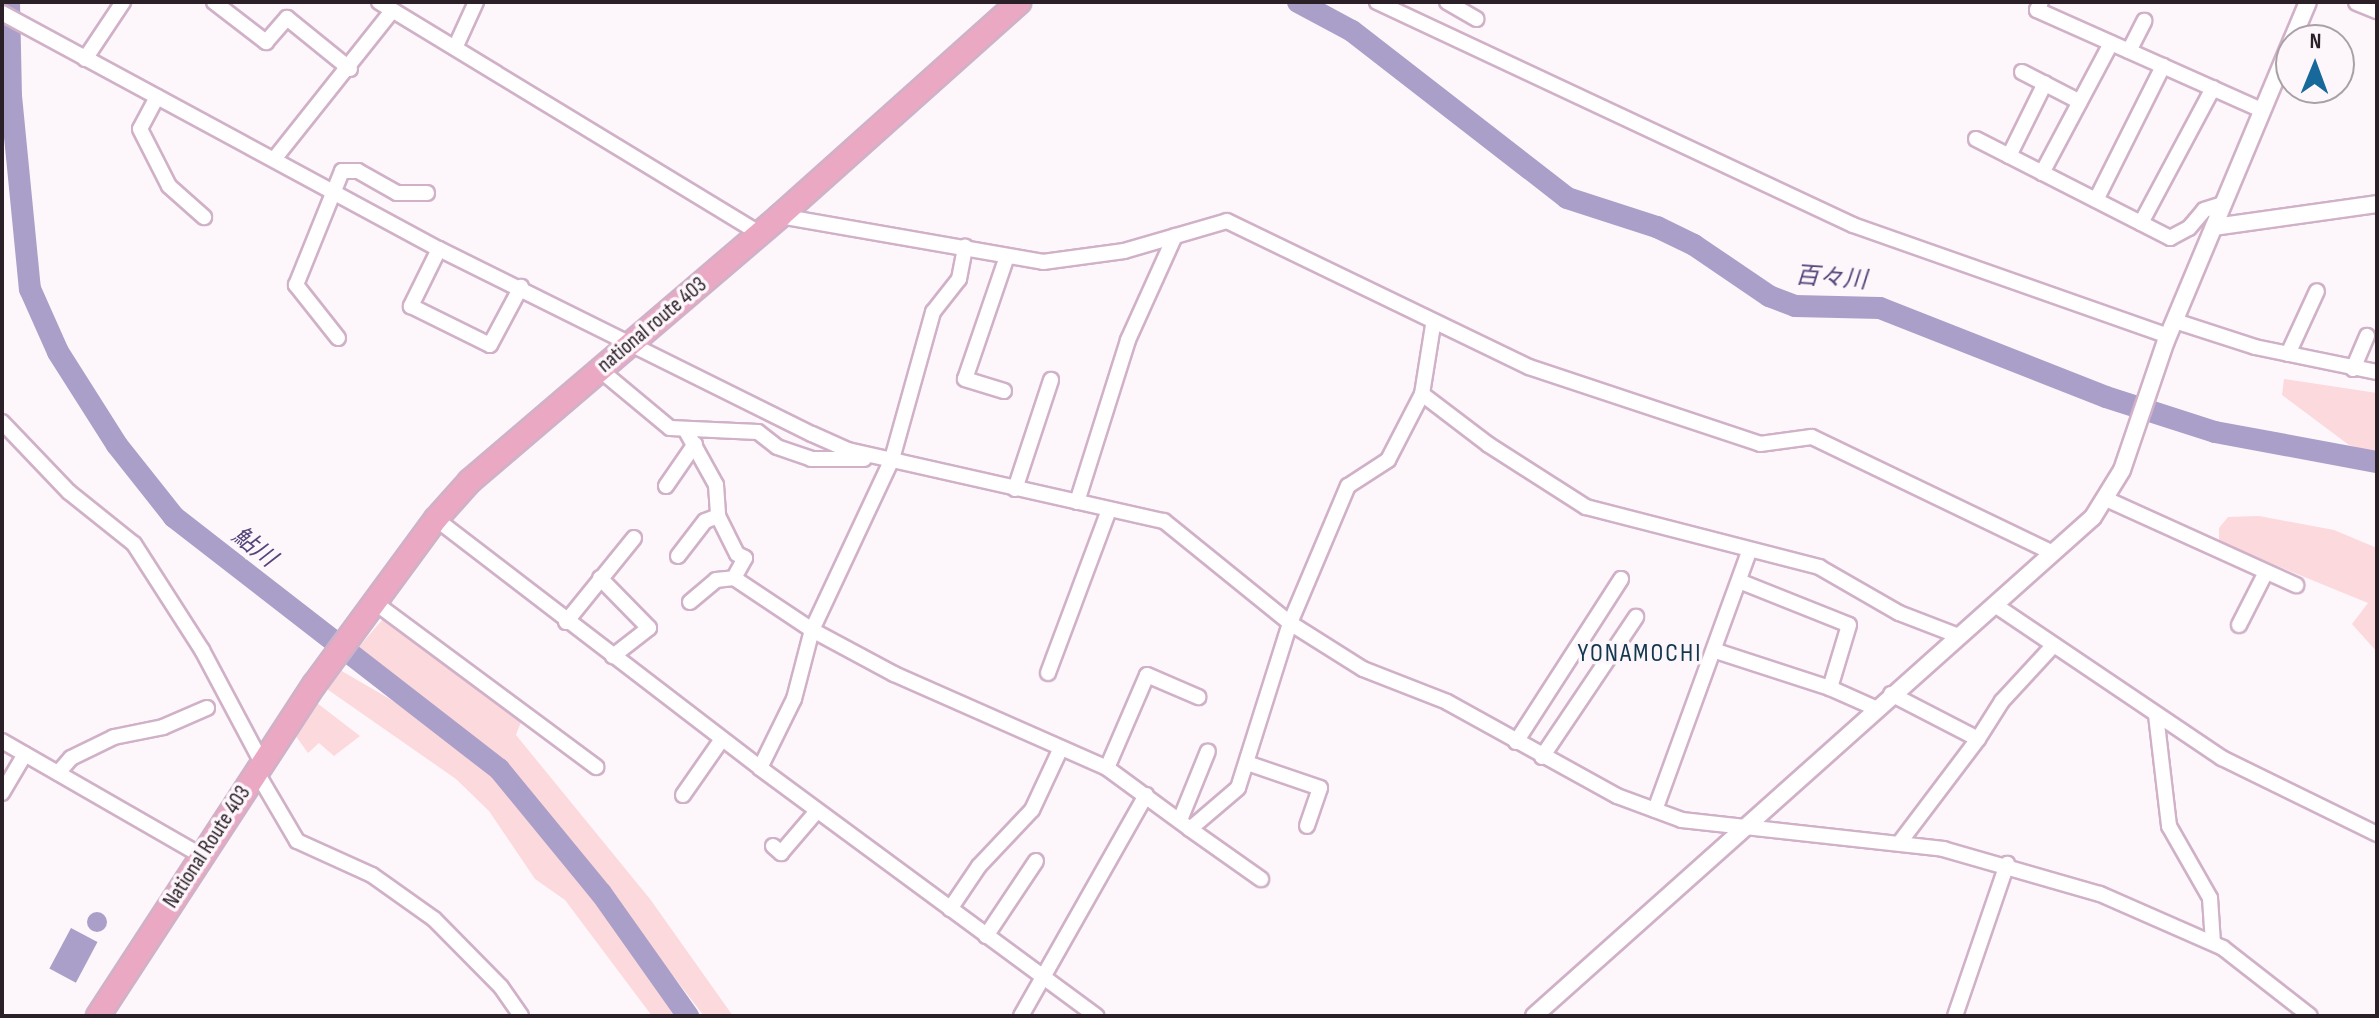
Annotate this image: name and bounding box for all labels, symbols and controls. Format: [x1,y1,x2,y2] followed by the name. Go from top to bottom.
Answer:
[2275,24,2355,104] north arrow
[2309,28,2322,55] text: N
[1794,261,1868,295] water label: 百々川
[592,272,712,378] street label: national route 403
[226,521,282,573] water label: 鮎川
[1578,638,1702,670] district label: YONAMOCHI
[158,781,256,913] street label: National Route 403

